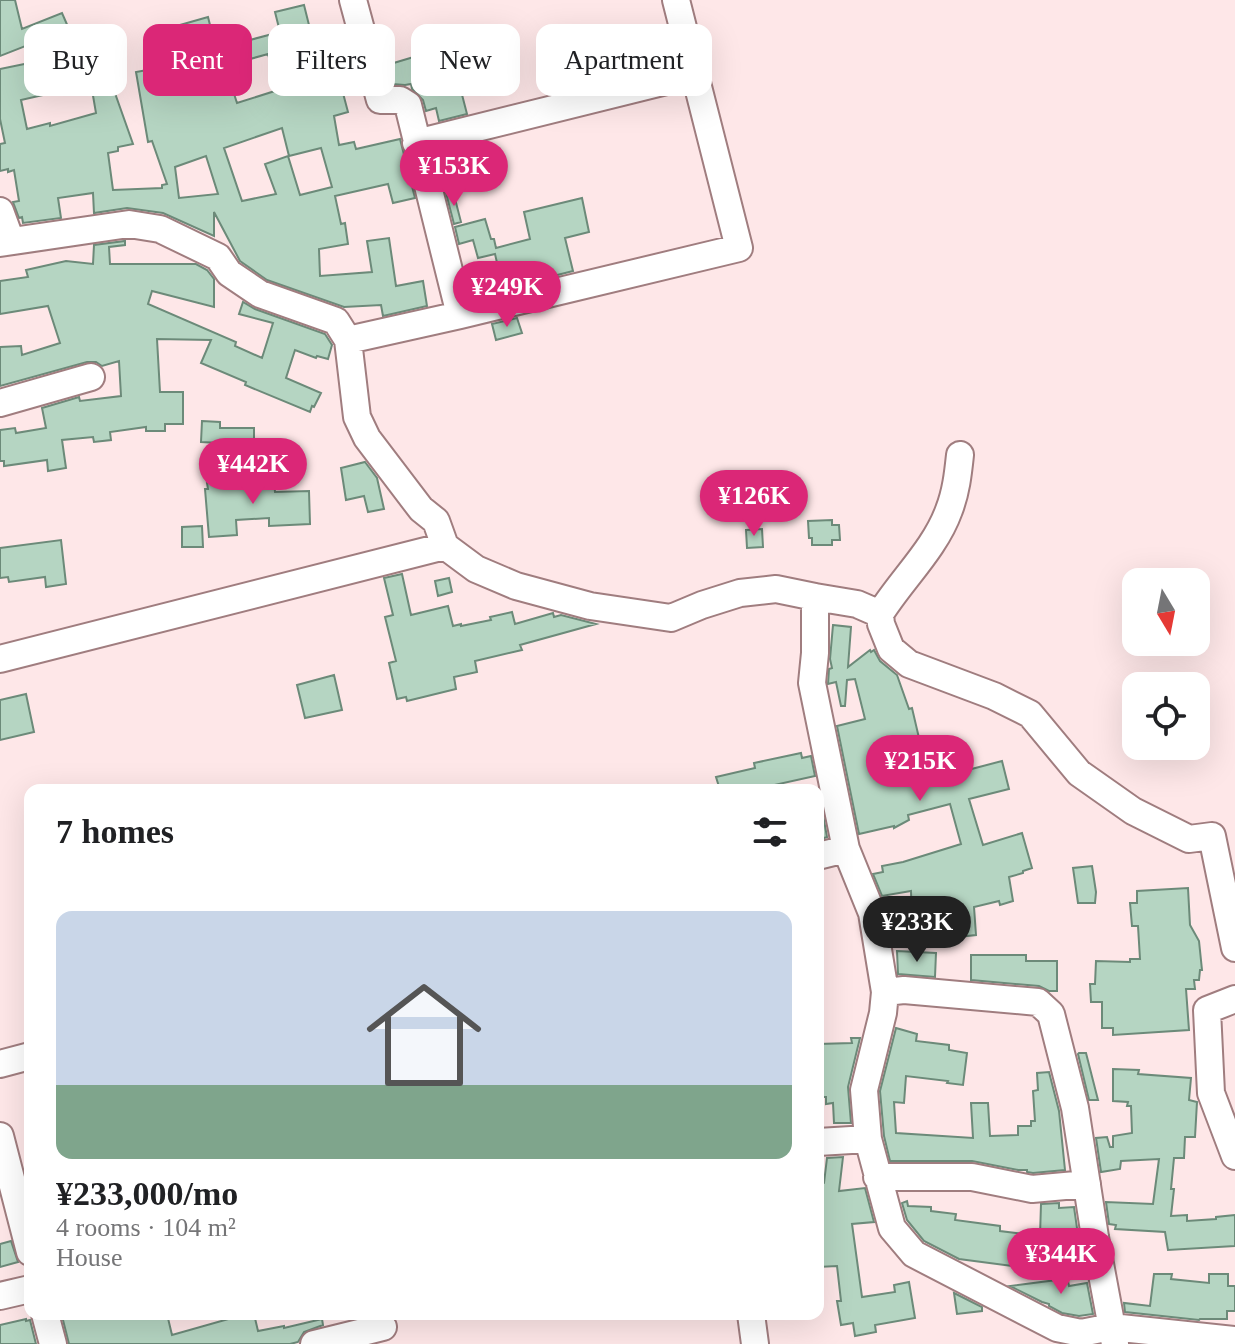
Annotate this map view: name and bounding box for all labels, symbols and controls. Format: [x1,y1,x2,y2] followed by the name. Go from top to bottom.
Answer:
[24,24,127,96] chip: Buy
[143,24,252,96] chip: Rent
[268,24,395,96] chip: Filters
[411,24,520,96] chip: New
[536,24,712,96] chip: Apartment
[398,140,510,208] pin: ¥153K
[418,151,490,180] text: ¥153K
[451,261,563,329] pin: ¥249K
[471,272,543,301] text: ¥249K
[197,438,309,506] pin: ¥442K
[217,449,289,478] text: ¥442K
[698,470,810,538] pin: ¥126K
[718,481,790,510] text: ¥126K
[1122,568,1210,656] north arrow
[1122,568,1210,760] map controls
[1122,672,1210,760] button: locate
[864,735,976,803] pin: ¥215K
[884,746,956,775] text: ¥215K
[748,810,792,854] icon: filters
[56,813,174,850] text: 7 homes
[861,896,973,964] pin: ¥233K
[881,907,953,936] text: ¥233K
[352,963,496,1107] icon: home
[56,1175,238,1212] text: ¥233,000/mo
[56,1213,236,1242] text: 4 rooms · 104 m²
[1005,1228,1117,1296] pin: ¥344K
[1025,1239,1097,1268] text: ¥344K
[56,1243,122,1272] text: House

